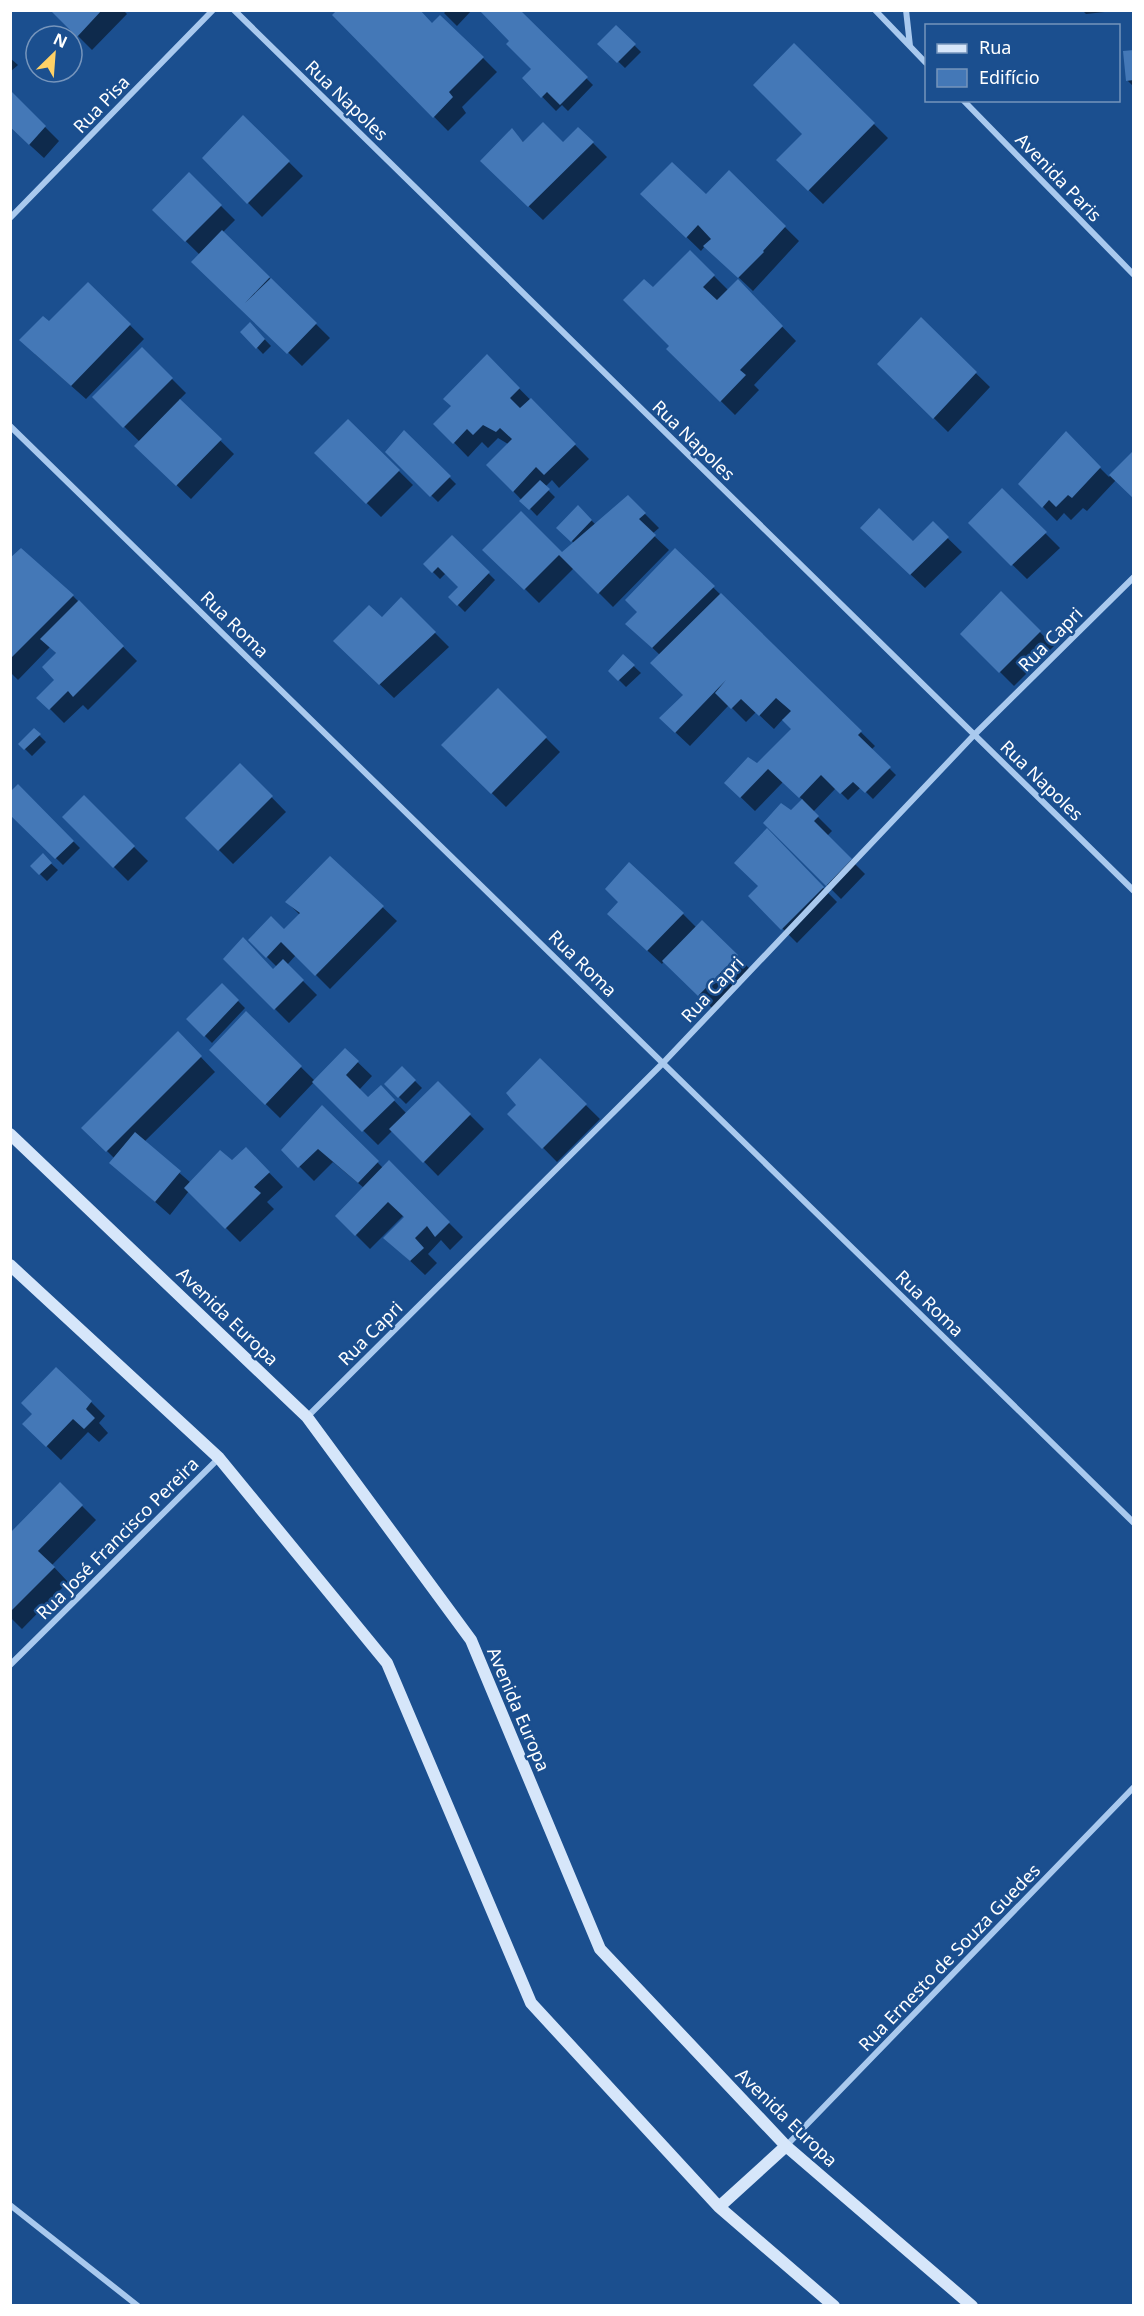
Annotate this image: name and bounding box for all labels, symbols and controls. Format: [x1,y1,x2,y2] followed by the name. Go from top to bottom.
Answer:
[24,24,84,84] north arrow
[925,24,1120,102] legend
[50,28,71,53] text: N
[979,35,1011,59] text: Rua
[300,54,394,146] street label: Rua Napoles
[979,65,1040,89] text: Edifício
[68,70,134,138] street label: Rua Pisa
[1011,128,1107,226] street label: Avenida Paris
[647,394,741,486] street label: Rua Napoles
[196,585,274,663] street label: Rua Roma
[1013,602,1087,676] street label: Rua Capri
[995,734,1089,826] street label: Rua Napoles
[544,924,622,1002] street label: Rua Roma
[675,951,749,1027] street label: Rua Capri
[172,1261,284,1371] street label: Avenida Europa
[891,1264,969,1342] street label: Rua Roma
[333,1296,407,1370] street label: Rua Capri
[31,1452,203,1624] street label: Rua José Francisco Pereira
[482,1643,556,1775] street label: Avenida Europa
[853,1858,1045,2056] street label: Rua Ernesto de Souza Guedes
[731,2062,843,2172] street label: Avenida Europa

